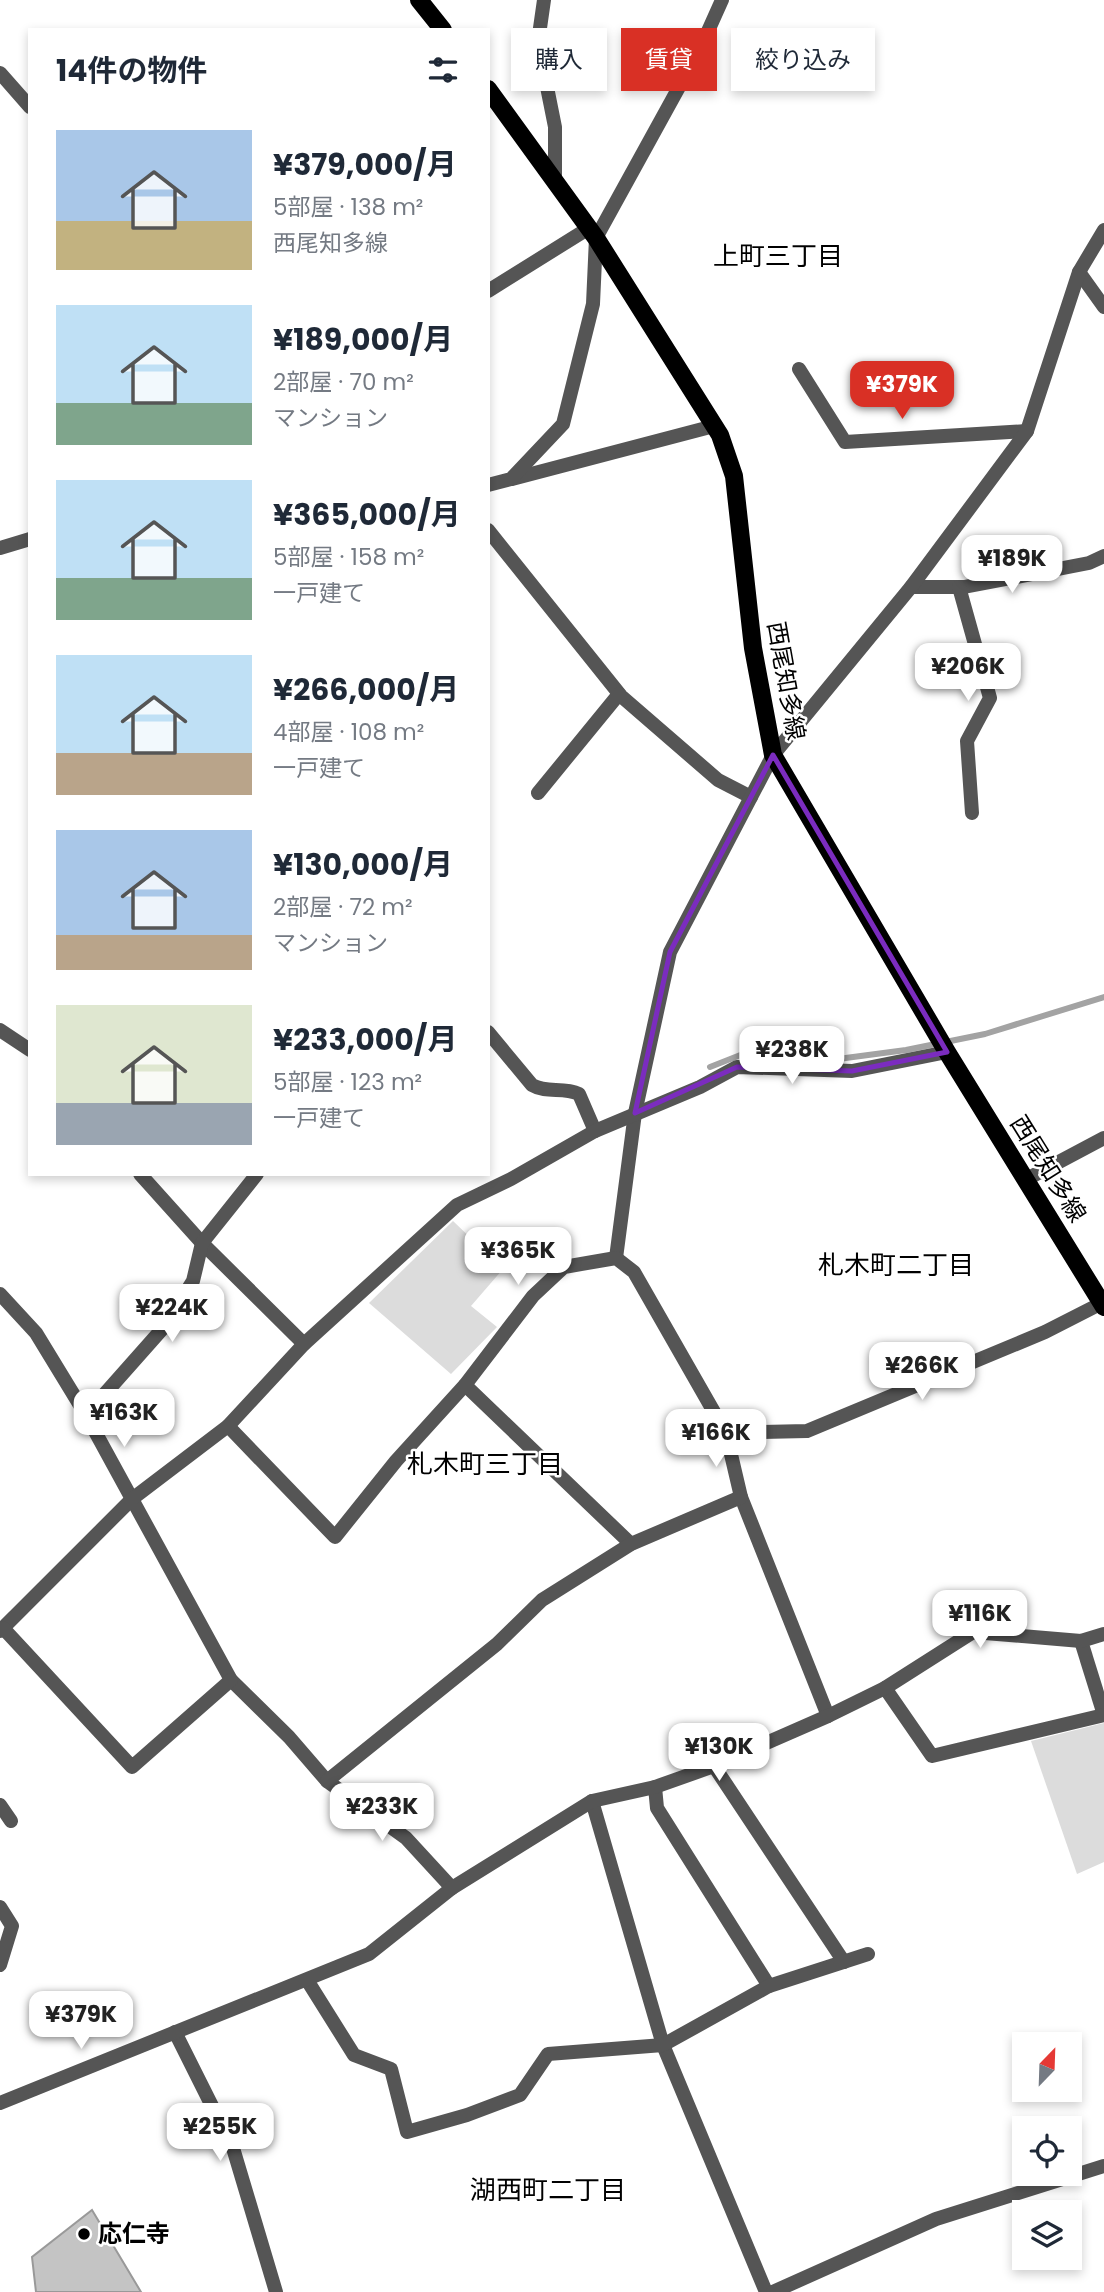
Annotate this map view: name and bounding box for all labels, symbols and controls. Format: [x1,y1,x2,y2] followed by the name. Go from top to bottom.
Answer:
[511,28,607,91] chip: 購入
[621,28,717,91] chip: 賃貸
[731,28,875,91] chip: 絞り込み
[56,49,208,92] text: 14件の物件
[424,51,462,89] icon: filters
[273,143,457,186] text: ¥379,000/月
[112,158,196,242] icon: home
[273,191,423,223] text: 5部屋 · 138 m²
[273,227,388,259] text: 西尾知多線
[713,238,843,274] district label: 上町三丁目
[273,318,453,361] text: ¥189,000/月
[112,333,196,417] icon: home
[853,362,951,421] pin: ¥379K
[273,366,414,398] text: 2部屋 · 70 m²
[866,368,938,400] text: ¥379K
[273,402,388,434] text: マンション
[273,493,461,536] text: ¥365,000/月
[112,508,196,592] icon: home
[963,536,1061,595] pin: ¥189K
[273,541,424,573] text: 5部屋 · 158 m²
[977,542,1047,574] text: ¥189K
[273,577,365,609] text: 一戸建て
[760,619,813,743] street label: 西尾知多線
[919,644,1017,703] pin: ¥206K
[931,650,1005,682] text: ¥206K
[273,668,459,711] text: ¥266,000/月
[112,683,196,767] icon: home
[273,716,424,748] text: 4部屋 · 108 m²
[273,752,365,784] text: 一戸建て
[273,843,453,886] text: ¥130,000/月
[112,858,196,942] icon: home
[273,891,413,923] text: 2部屋 · 72 m²
[273,927,388,959] text: マンション
[273,1018,457,1061] text: ¥233,000/月
[743,1026,841,1086] pin: ¥238K
[112,1033,196,1117] icon: home
[755,1033,829,1065] text: ¥238K
[273,1066,422,1098] text: 5部屋 · 123 m²
[273,1102,365,1134] text: 一戸建て
[1003,1109,1094,1228] street label: 西尾知多線
[469,1228,567,1287] pin: ¥365K
[481,1234,555,1266] text: ¥365K
[818,1247,974,1283] district label: 札木町二丁目
[123,1284,221,1344] pin: ¥224K
[135,1291,209,1323] text: ¥224K
[873,1342,971,1402] pin: ¥266K
[885,1349,959,1381] text: ¥266K
[75,1390,173,1449] pin: ¥163K
[90,1396,158,1428] text: ¥163K
[667,1410,765,1469] pin: ¥166K
[681,1416,751,1448] text: ¥166K
[407,1446,563,1482] district label: 札木町三丁目
[931,1590,1029,1650] pin: ¥116K
[948,1597,1012,1629] text: ¥116K
[670,1724,768,1783] pin: ¥130K
[684,1730,754,1762] text: ¥130K
[333,1784,431,1843] pin: ¥233K
[346,1790,418,1822] text: ¥233K
[32,1992,130,2051] pin: ¥379K
[45,1998,117,2030] text: ¥379K
[1012,2032,1082,2102] north arrow
[1012,2032,1082,2270] map controls
[171,2104,269,2163] pin: ¥255K
[183,2110,257,2142] text: ¥255K
[1012,2116,1082,2186] button: locate
[470,2172,626,2208] district label: 湖西町二丁目
[1012,2200,1082,2270] button: layers
[98,2217,170,2250] place label: 応仁寺
[76,2226,92,2242] marker: 応仁寺

